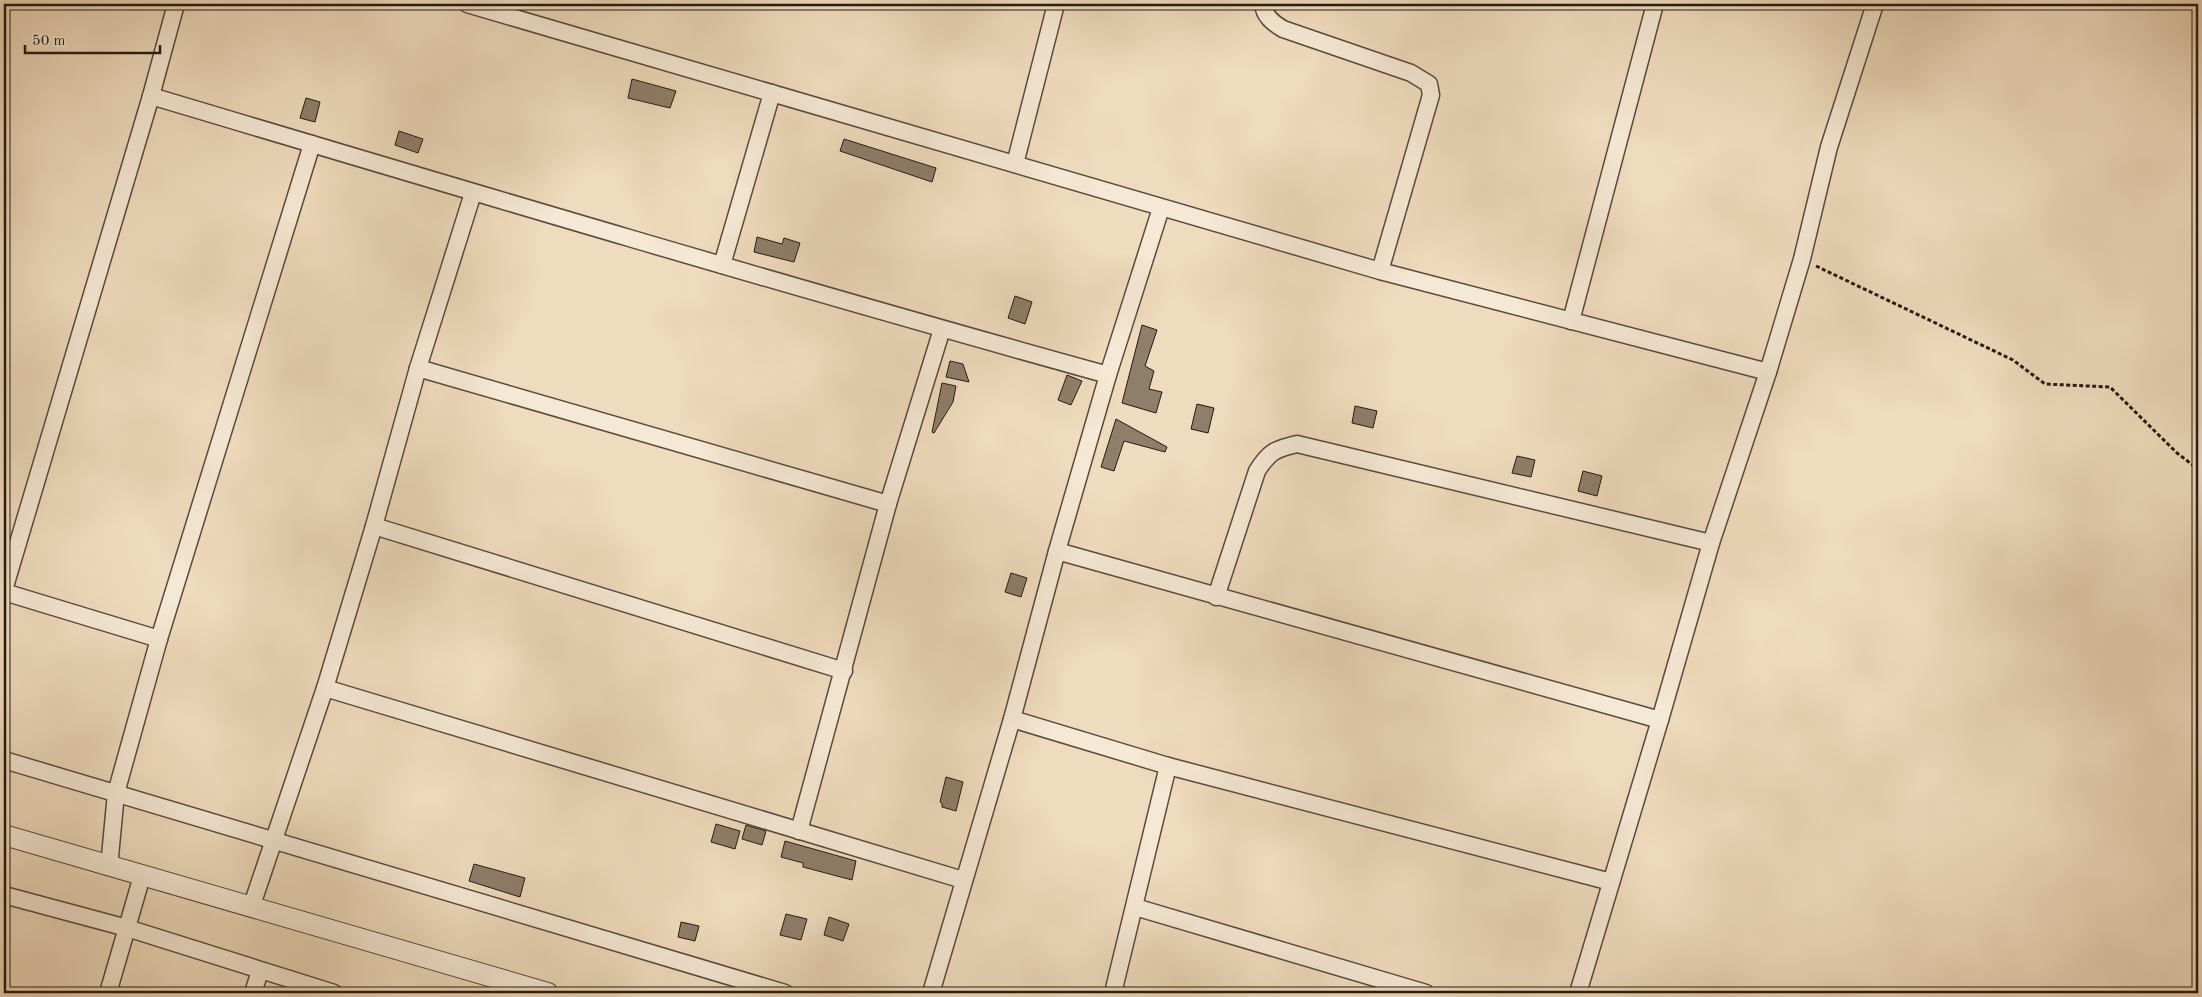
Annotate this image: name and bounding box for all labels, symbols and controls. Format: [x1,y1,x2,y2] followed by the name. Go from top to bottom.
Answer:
[25,22,160,54] scale bar
[32,34,66,49] text: 50 m

